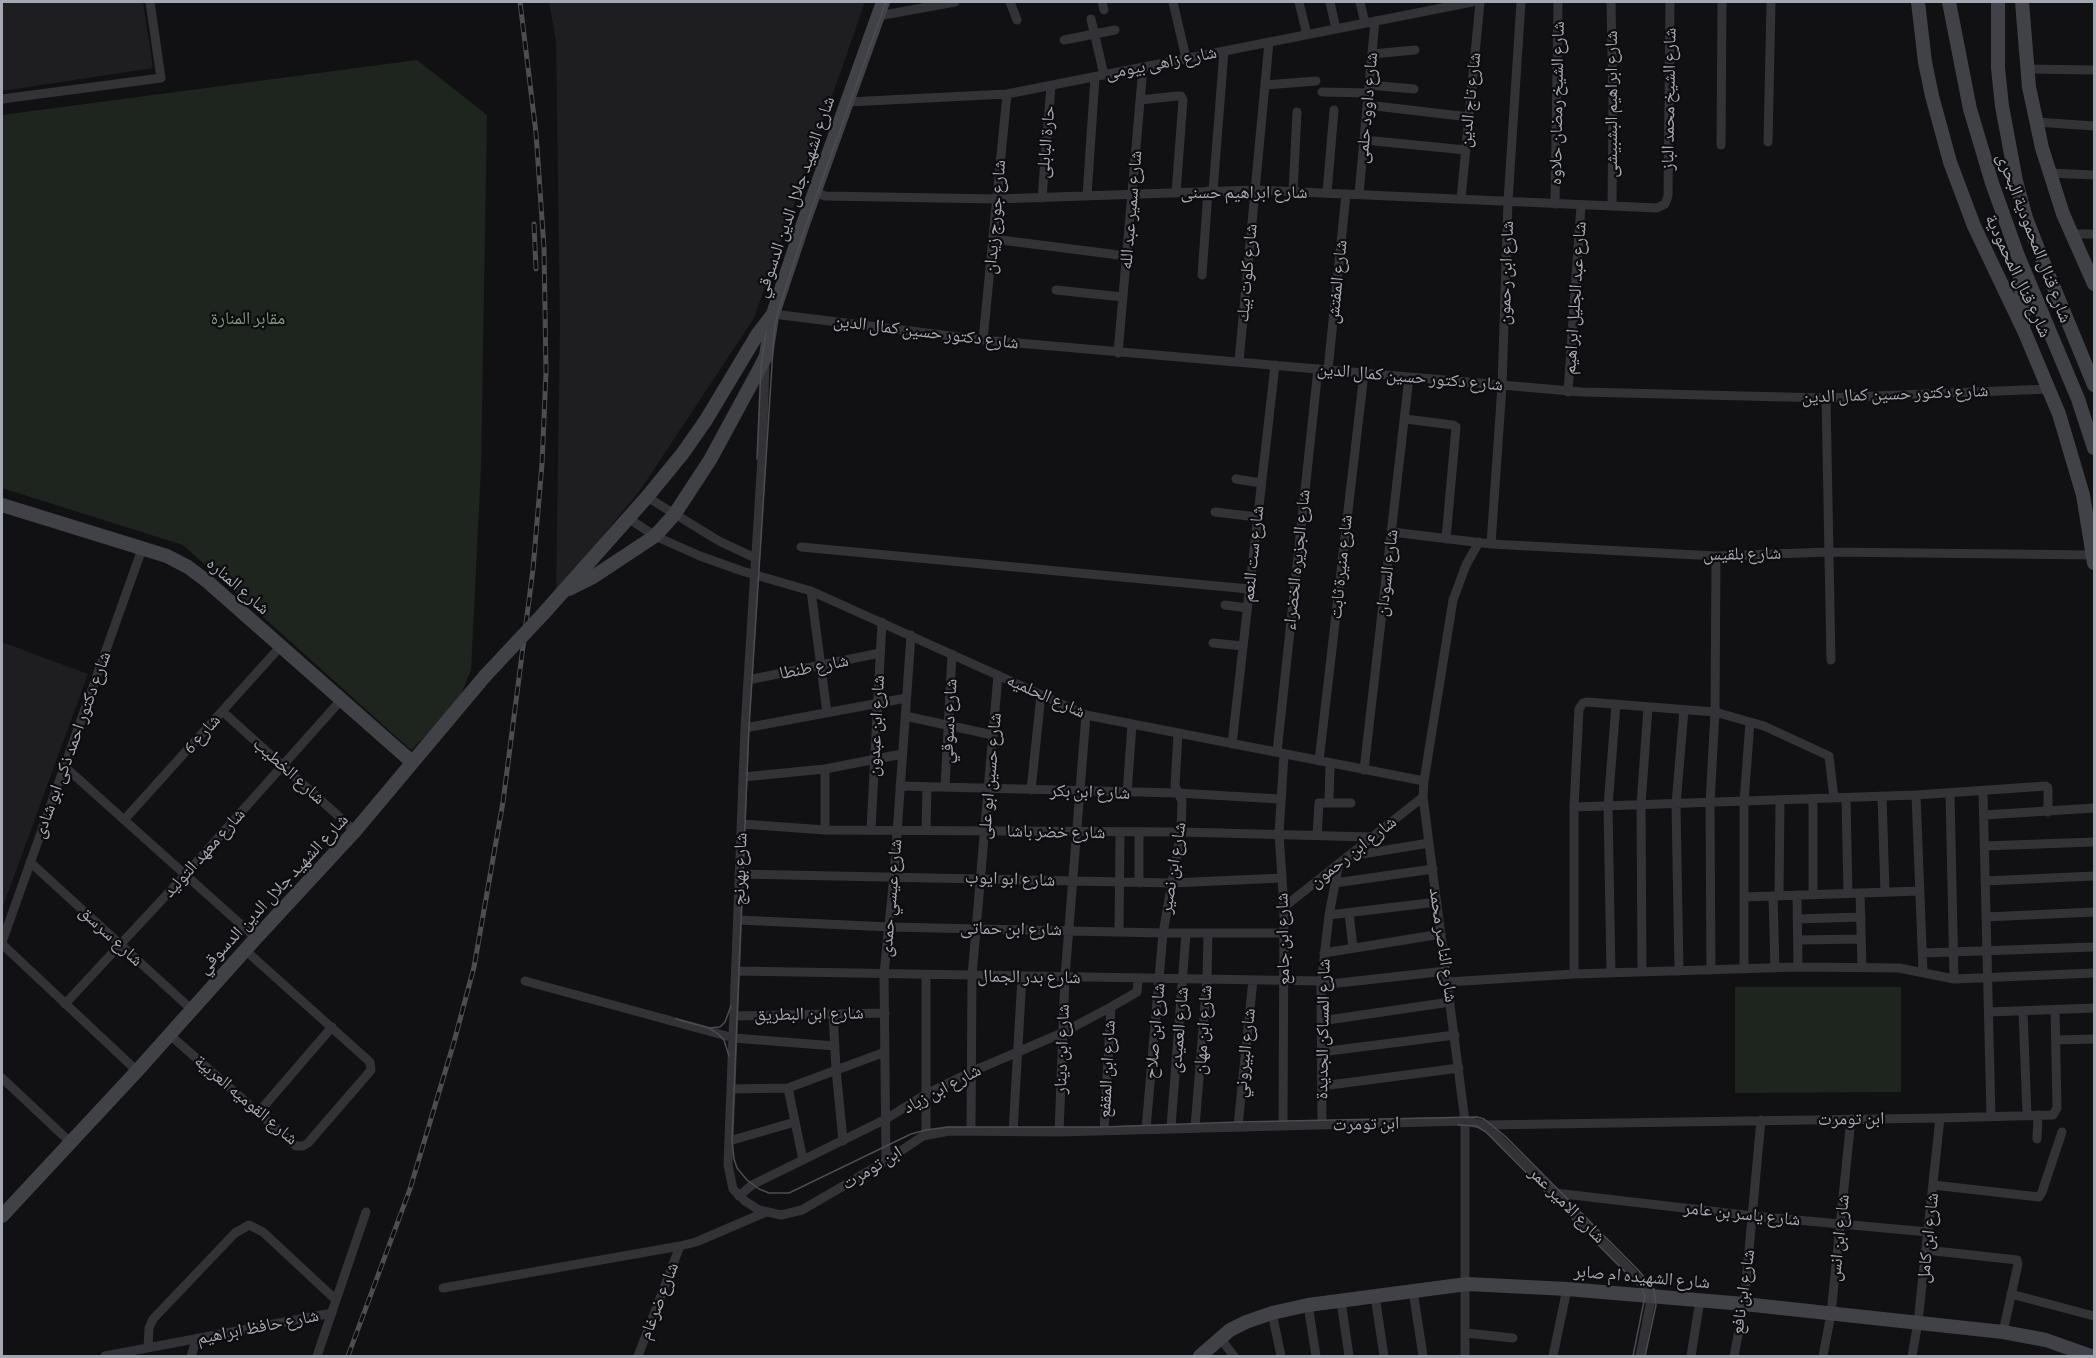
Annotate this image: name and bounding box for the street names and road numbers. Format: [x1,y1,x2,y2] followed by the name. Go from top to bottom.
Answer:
[1545,21,1569,185] street label: شارع الشيخ رمضان حلاوه
[1657,27,1681,171] street label: شارع الشيخ محمد الباز
[1601,30,1623,178] street label: شارع ابراهيم البشبيشى
[1103,42,1219,84] street label: شارع زاهى بيومى
[1351,51,1383,165] street label: شارع داوود حلمى
[1454,51,1486,149] street label: شارع تاج الدين
[750,94,840,300] street label: شارع الشهيد جلال الدين الدسوقي
[1032,105,1060,179] street label: حارة البابلى
[1115,149,1147,271] street label: شارع سمير عبد الله
[1992,150,2076,326] street label: شارع قنال المحمودية البحرى
[979,159,1011,275] street label: شارع جورج زيدان
[1180,182,1308,204] street label: شارع ابراهيم حسنى
[1980,211,2056,341] street label: شارع قنال المحمودية
[1493,220,1519,326] street label: شارع ابن رحمون
[1559,221,1591,375] street label: شارع عبد الجليل ابراهيم
[1232,223,1262,323] street label: شارع كلوت بيك
[1322,239,1352,325] street label: شارع المفتش
[832,310,1020,354] street label: شارع دكتور حسين كمال الدين
[1316,358,1504,396] street label: شارع دكتور حسين كمال الدين
[1801,380,1989,408] street label: شارع دكتور حسين كمال الدين
[1279,488,1315,632] street label: شارع الجزيره الخضراء
[1237,505,1269,603] street label: شارع ست النعم
[1325,514,1357,620] street label: شارع منيرة ثابت
[1371,528,1403,618] street label: شارع السودان
[1703,543,1781,565] street label: شارع بلقيس
[202,553,274,619] street label: شارع المناره
[28,649,116,841] street label: شارع دكتور احمد ذكى ابو شادى
[777,650,851,684] street label: شارع طنطا
[1003,669,1089,723] street label: شارع الحلميه
[863,675,889,777] street label: شارع ابن عبدون
[936,678,962,764] street label: شارع دسوقي
[179,710,225,758] street label: شارع 6
[974,712,1006,840] street label: شارع حسين ابو على
[248,733,330,809] street label: شارع الخطيب
[1049,780,1131,804] street label: شارع ابن بكر
[158,804,250,902] street label: شارع معهد التوليد
[193,809,353,979] street label: شارع الشهيد جلال الدين الدسوقي
[1305,811,1401,893] street label: شارع ابن رحمون
[1006,820,1106,844] street label: شارع خضر باشا
[1155,821,1191,915] street label: شارع ابن نصير
[728,832,752,906] street label: شارع بهرنج
[875,838,907,958] street label: شارع عيسي حمدى
[964,867,1056,891] street label: شارع ابو ايوب
[1424,886,1462,1004] street label: شارع الناصر محمد
[1271,892,1295,986] street label: شارع ابن جامع
[74,901,148,971] street label: شارع سرسق
[960,917,1062,941] street label: شارع ابن حماتى
[1311,958,1335,1100] street label: شارع المساكن الجديدة
[977,965,1081,989] street label: شارع بدر الجمال
[1140,982,1170,1080] street label: شارع ابن صلاح
[1189,984,1217,1076] street label: شارع ابن مهان
[1164,986,1194,1074] street label: شارع العميدى
[754,1002,864,1026] street label: شارع ابن البطريق
[1050,1003,1074,1095] street label: شارع ابن دينار
[1230,1007,1260,1099] street label: شارع البيروني
[1094,1020,1120,1118] street label: شارع ابن المقفع
[190,1050,302,1150] street label: شارع القوميه العربية
[899,1059,985,1119] street label: شارع ابن زياد
[1817,1108,1885,1130] street label: ابن تومرت
[1332,1112,1400,1136] street label: ابن تومرت
[838,1141,906,1195] street label: ابن تومرت
[1524,1162,1610,1248] street label: شارع الامير عمر
[1913,1192,1943,1284] street label: شارع ابن كامل
[1824,1193,1854,1283] street label: شارع ابن انس
[1682,1197,1802,1231] street label: شارع ياسر بن عامر
[1726,1248,1760,1336] street label: شارع ابن نافع
[634,1259,684,1343] street label: شارع ضرغام
[1573,1260,1711,1294] street label: شارع الشهيده ام صابر
[195,1305,321,1349] street label: شارع حافظ ابراهيم

